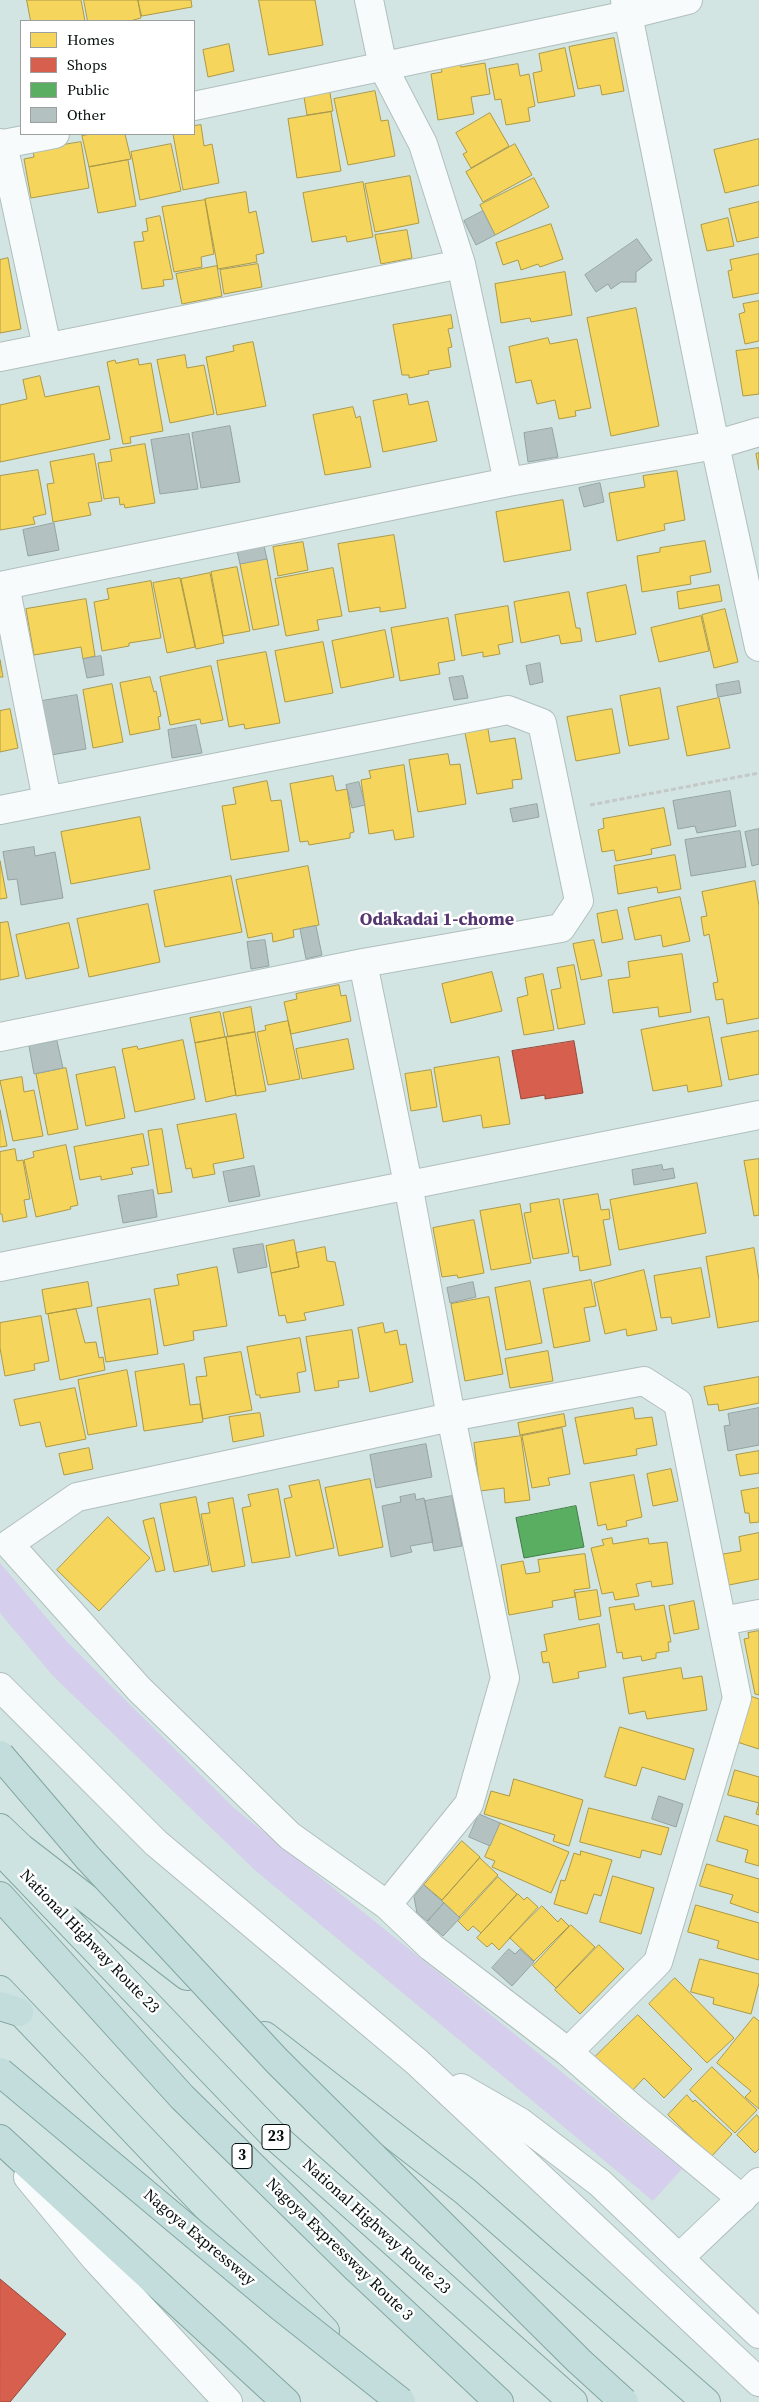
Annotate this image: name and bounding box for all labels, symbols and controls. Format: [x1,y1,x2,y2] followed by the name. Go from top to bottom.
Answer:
[20,20,195,135] legend
[67,29,114,50] text: Homes
[67,54,107,75] text: Shops
[67,79,109,100] text: Public
[67,104,106,125] text: Other
[360,909,514,931] district label: Odakadai 1-chome
[15,1866,163,2018] street label: National Highway Route 23
[262,2124,290,2150] road number: 23
[232,2144,252,2168] road number: 3
[298,2155,454,2299] street label: National Highway Route 23
[261,2175,417,2325] street label: Nagoya Expressway Route 3
[139,2186,259,2290] street label: Nagoya Expressway

